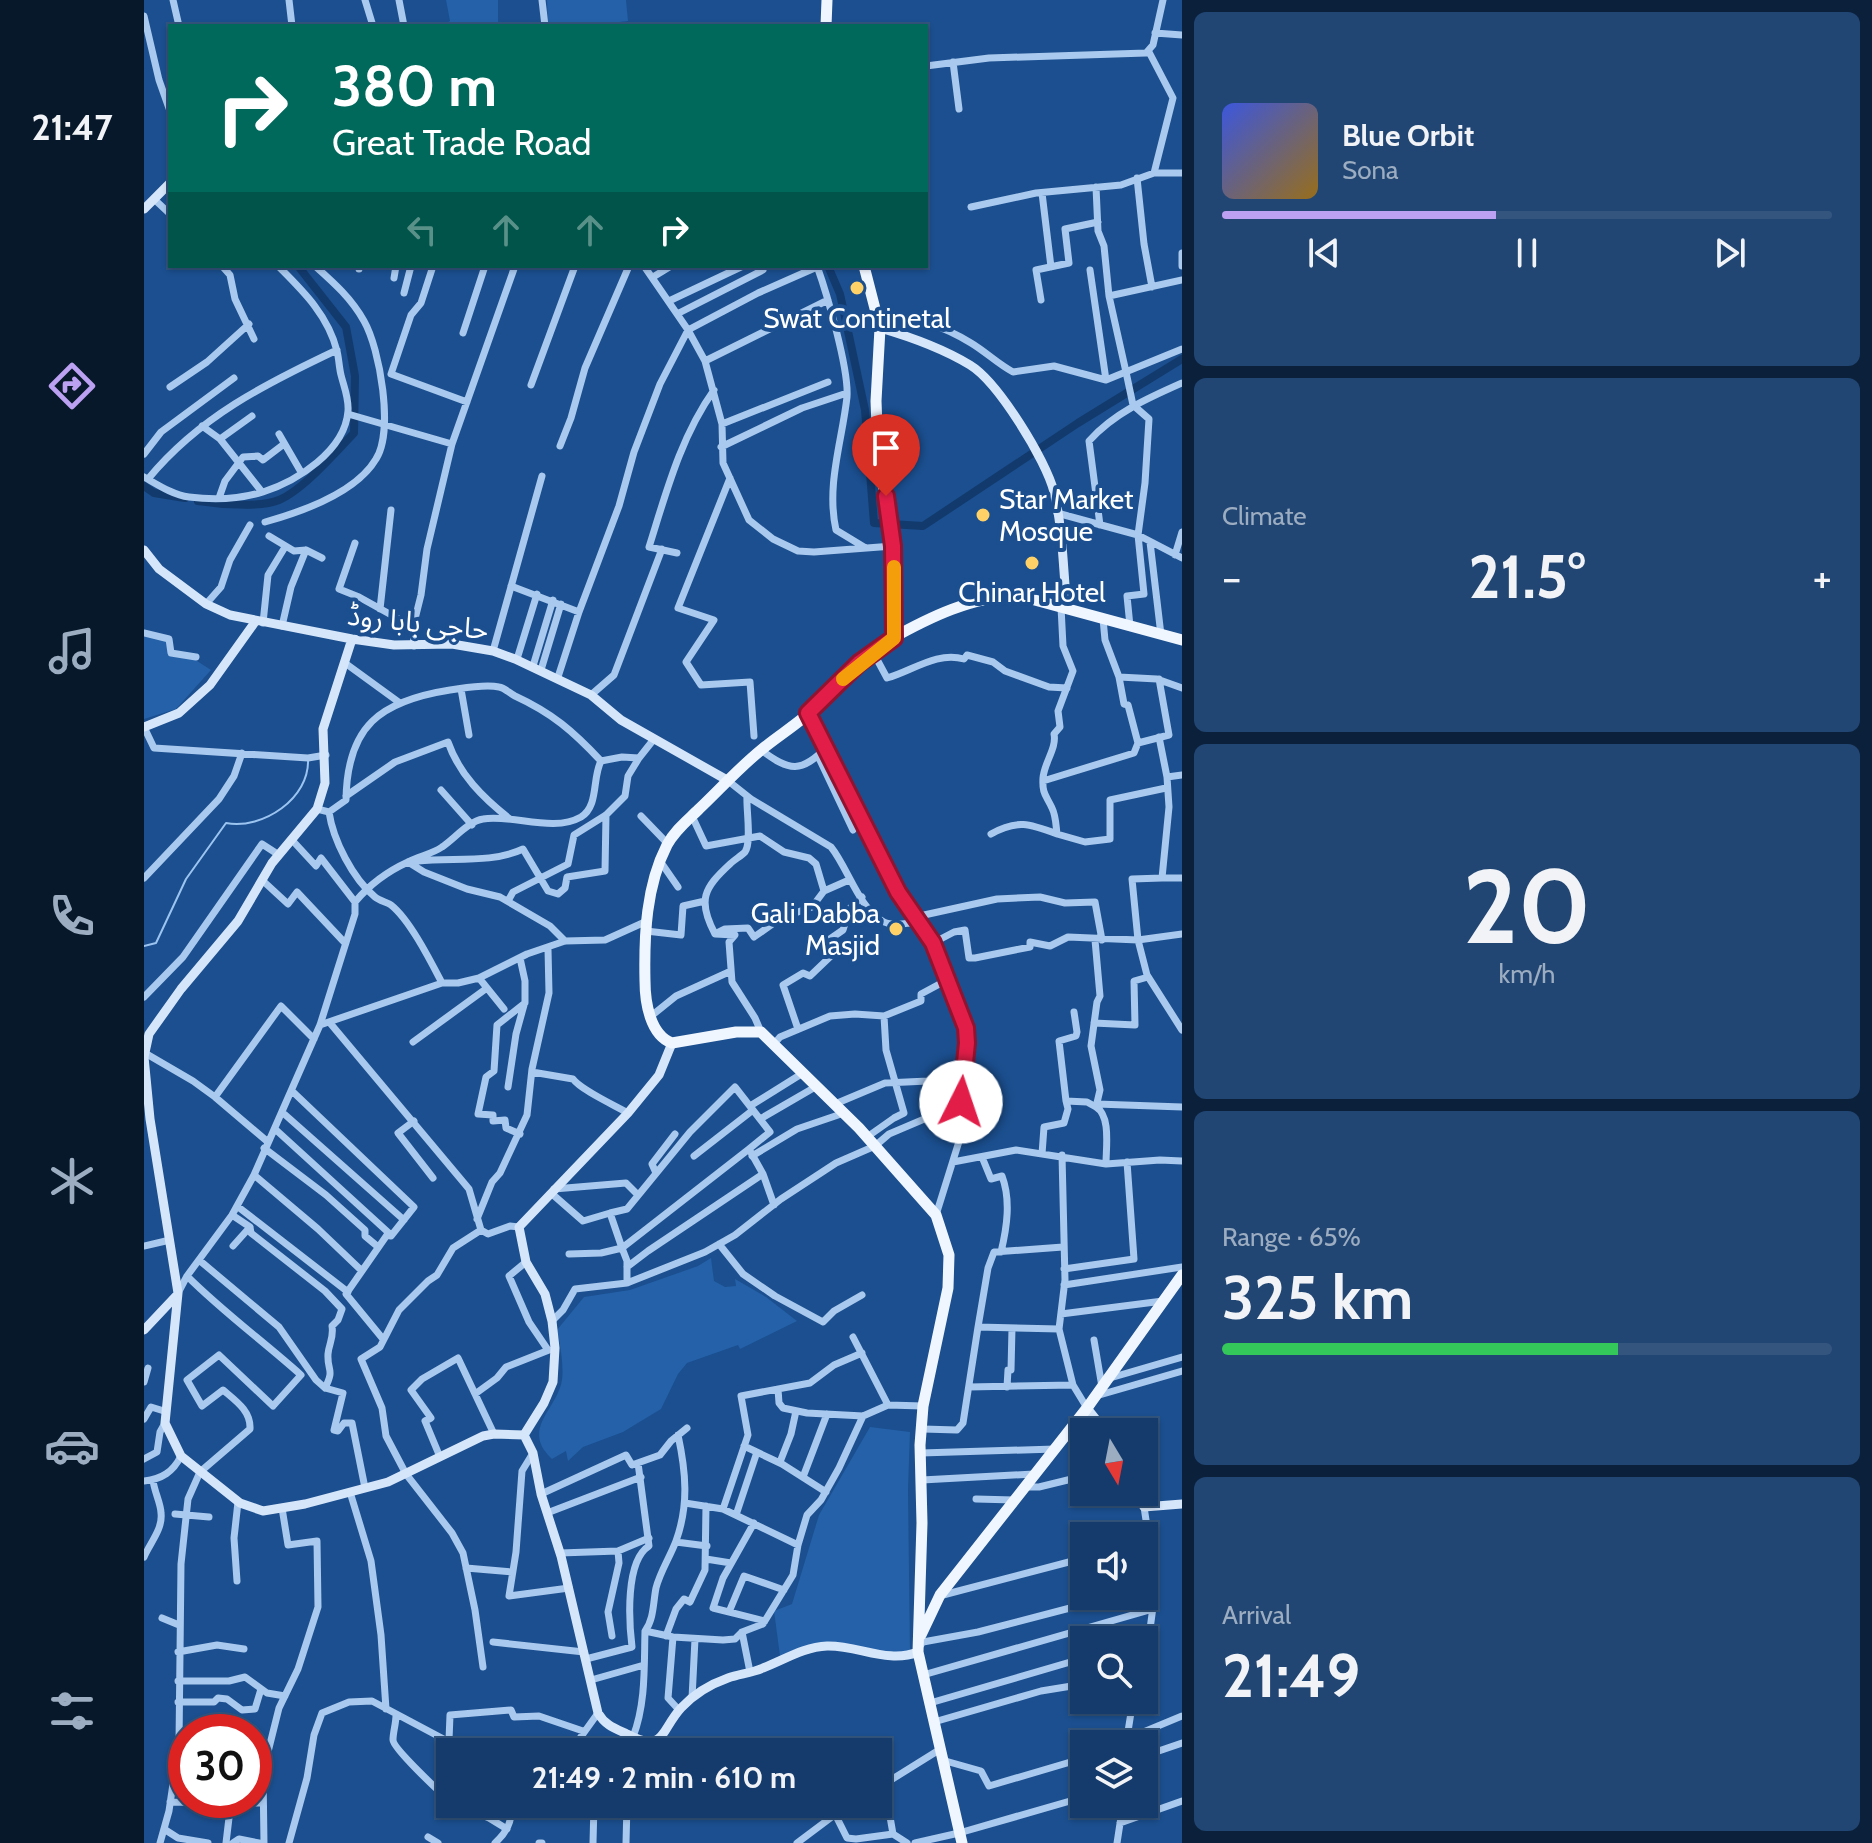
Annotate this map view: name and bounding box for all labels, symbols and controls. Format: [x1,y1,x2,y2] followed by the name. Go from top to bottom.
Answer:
[332,52,497,120] text: 380 m
[200,56,304,160] icon: right
[31,105,113,149] text: 21:47
[1342,117,1474,154] text: Blue Orbit
[332,120,592,164] text: Great Trade Road
[1342,154,1399,186] text: Sona
[400,208,444,252] icon: left
[484,208,528,252] icon: ahead
[568,208,612,252] icon: ahead
[652,208,696,252] icon: right
[1302,231,1346,275] icon: previous
[1505,231,1549,275] icon: pause
[1708,231,1752,275] icon: next
[848,279,866,297] marker: Swat Continetal
[763,301,951,335] place label: Swat Continetal
[44,358,100,414] icon: directions
[852,414,920,496] pin
[864,426,908,470] icon: arrive
[999,482,1134,548] place label: Star Market Mosque
[1222,500,1307,532] text: Climate
[974,506,992,524] marker: Star Market Mosque
[1469,540,1585,613] text: 21.5°
[1222,551,1241,604] text: −
[1813,551,1832,604] text: +
[1023,554,1041,572] marker: Chinar Hotel
[958,575,1106,609] place label: Chinar Hotel
[346,598,490,646] street label: حاجی بابا روڈ
[44,623,100,679] icon: music
[1463,843,1591,969] text: 20
[44,888,100,944] icon: phone
[751,896,881,962] place label: Gali Dabba Masjid
[887,920,905,938] marker: Gali Dabba Masjid
[1499,958,1555,990] text: km/h
[919,1060,1003,1144] position arrow
[44,1153,100,1209] icon: climate
[1222,1221,1361,1253] text: Range · 65%
[1222,1261,1413,1334] text: 325 km
[44,1418,100,1474] icon: car
[1070,1418,1158,1506] north arrow
[1070,1418,1158,1818] map controls
[1070,1522,1158,1610] button: sound
[1222,1599,1291,1631] text: Arrival
[1070,1626,1158,1714] button: search
[1222,1639,1360,1712] text: 21:49
[44,1683,100,1739] icon: filters
[168,1714,272,1818] speed limit sign: 30
[1070,1730,1158,1818] button: layers
[532,1759,796,1796] text: 21:49 · 2 min · 610 m

